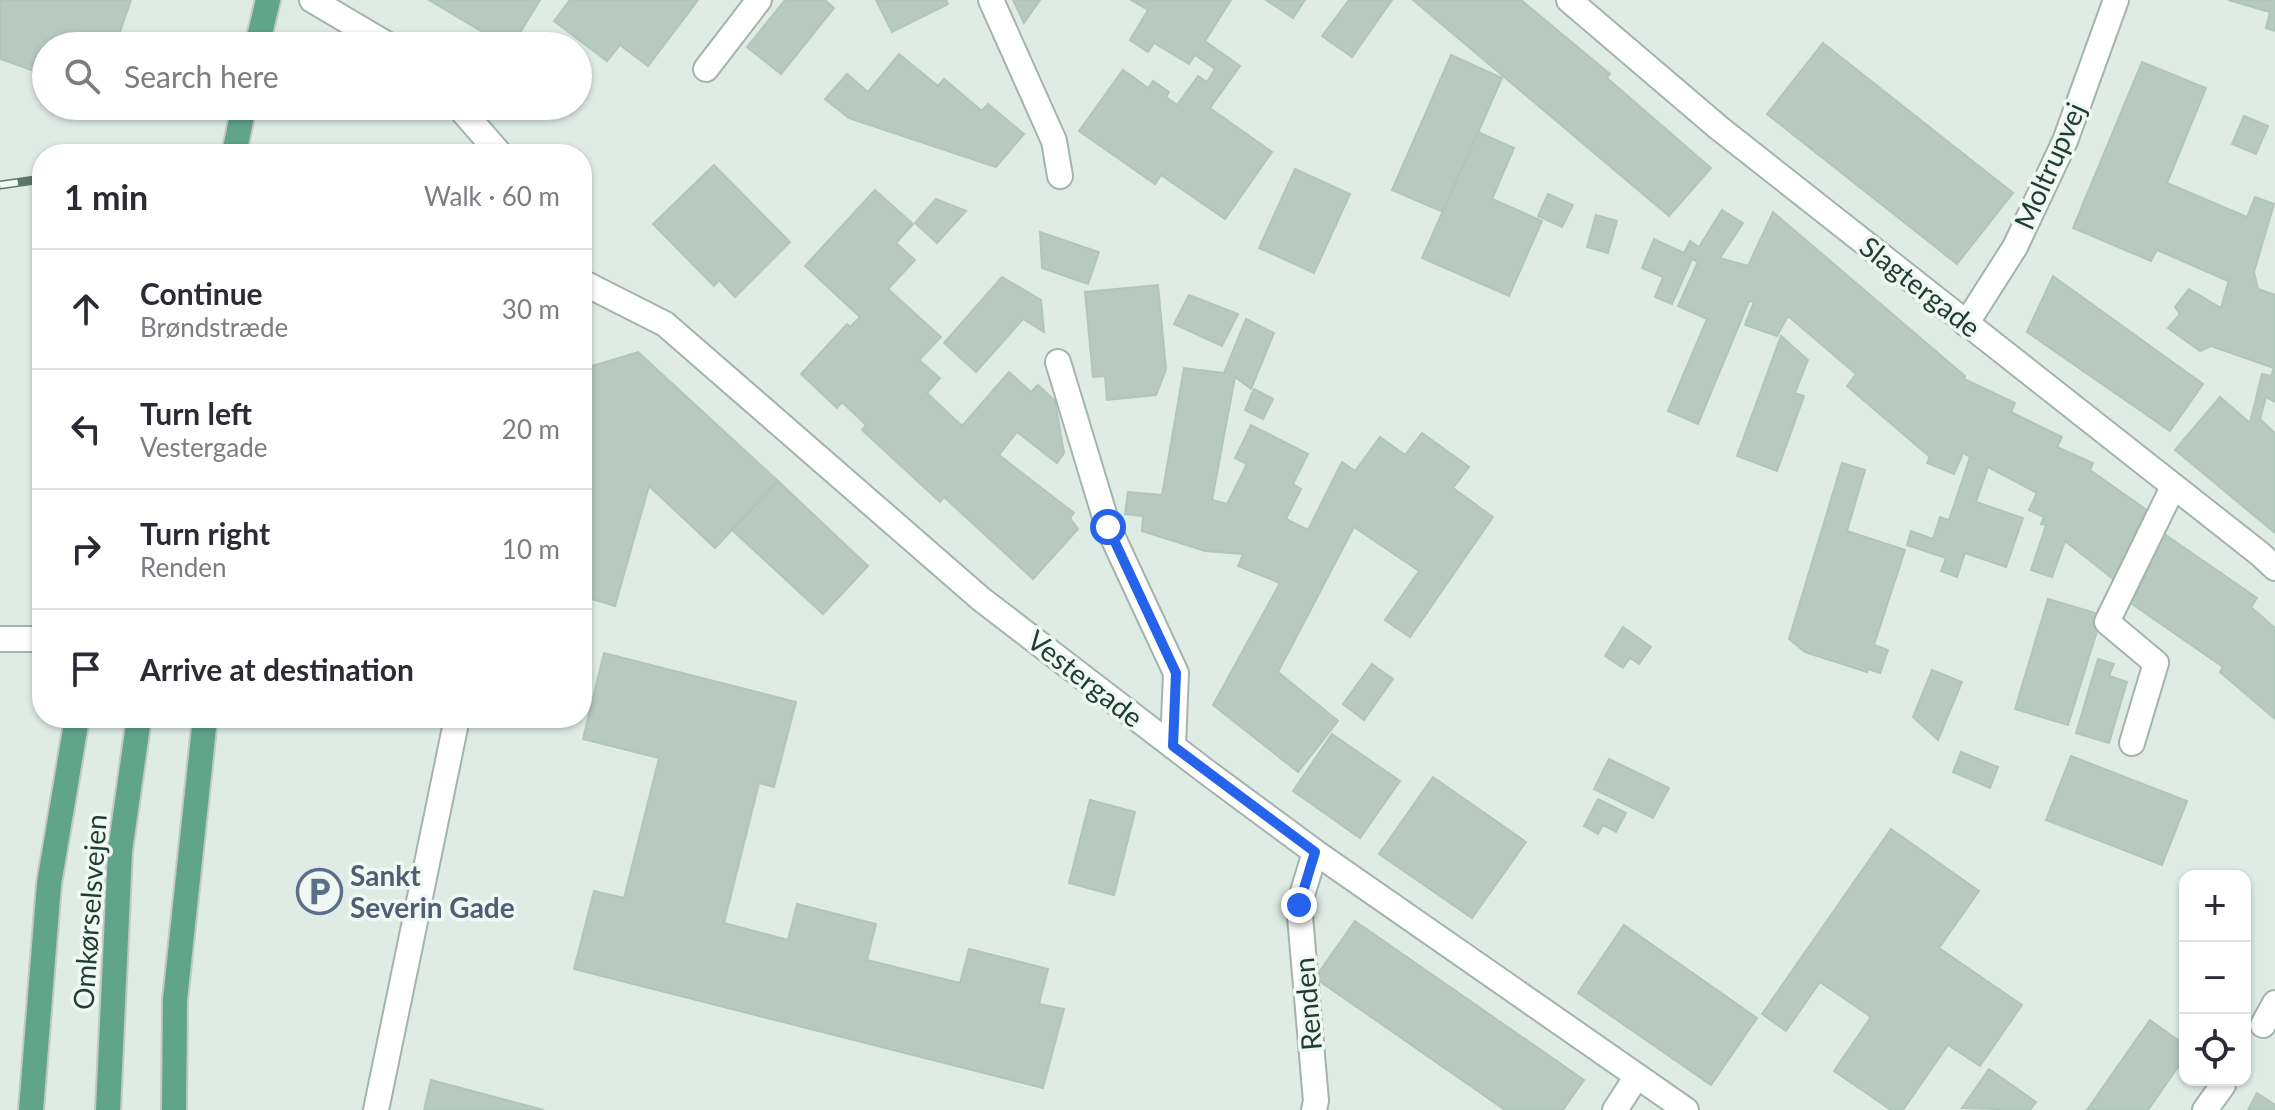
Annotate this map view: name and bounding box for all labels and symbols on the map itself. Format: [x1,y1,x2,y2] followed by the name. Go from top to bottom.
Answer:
[2006,97,2092,234] street label: Moltrupvej
[1854,229,1988,344] street label: Slagtergade
[1090,509,1126,545] route start
[1021,623,1150,734] street label: Vestergade
[65,813,113,1011] street label: Omkørselsvejen
[350,858,515,924] place label: Sankt Severin Gade
[295,868,343,916] parking icon: Sankt Severin Gade
[1281,887,1317,923] route end
[1286,956,1328,1052] street label: Renden

